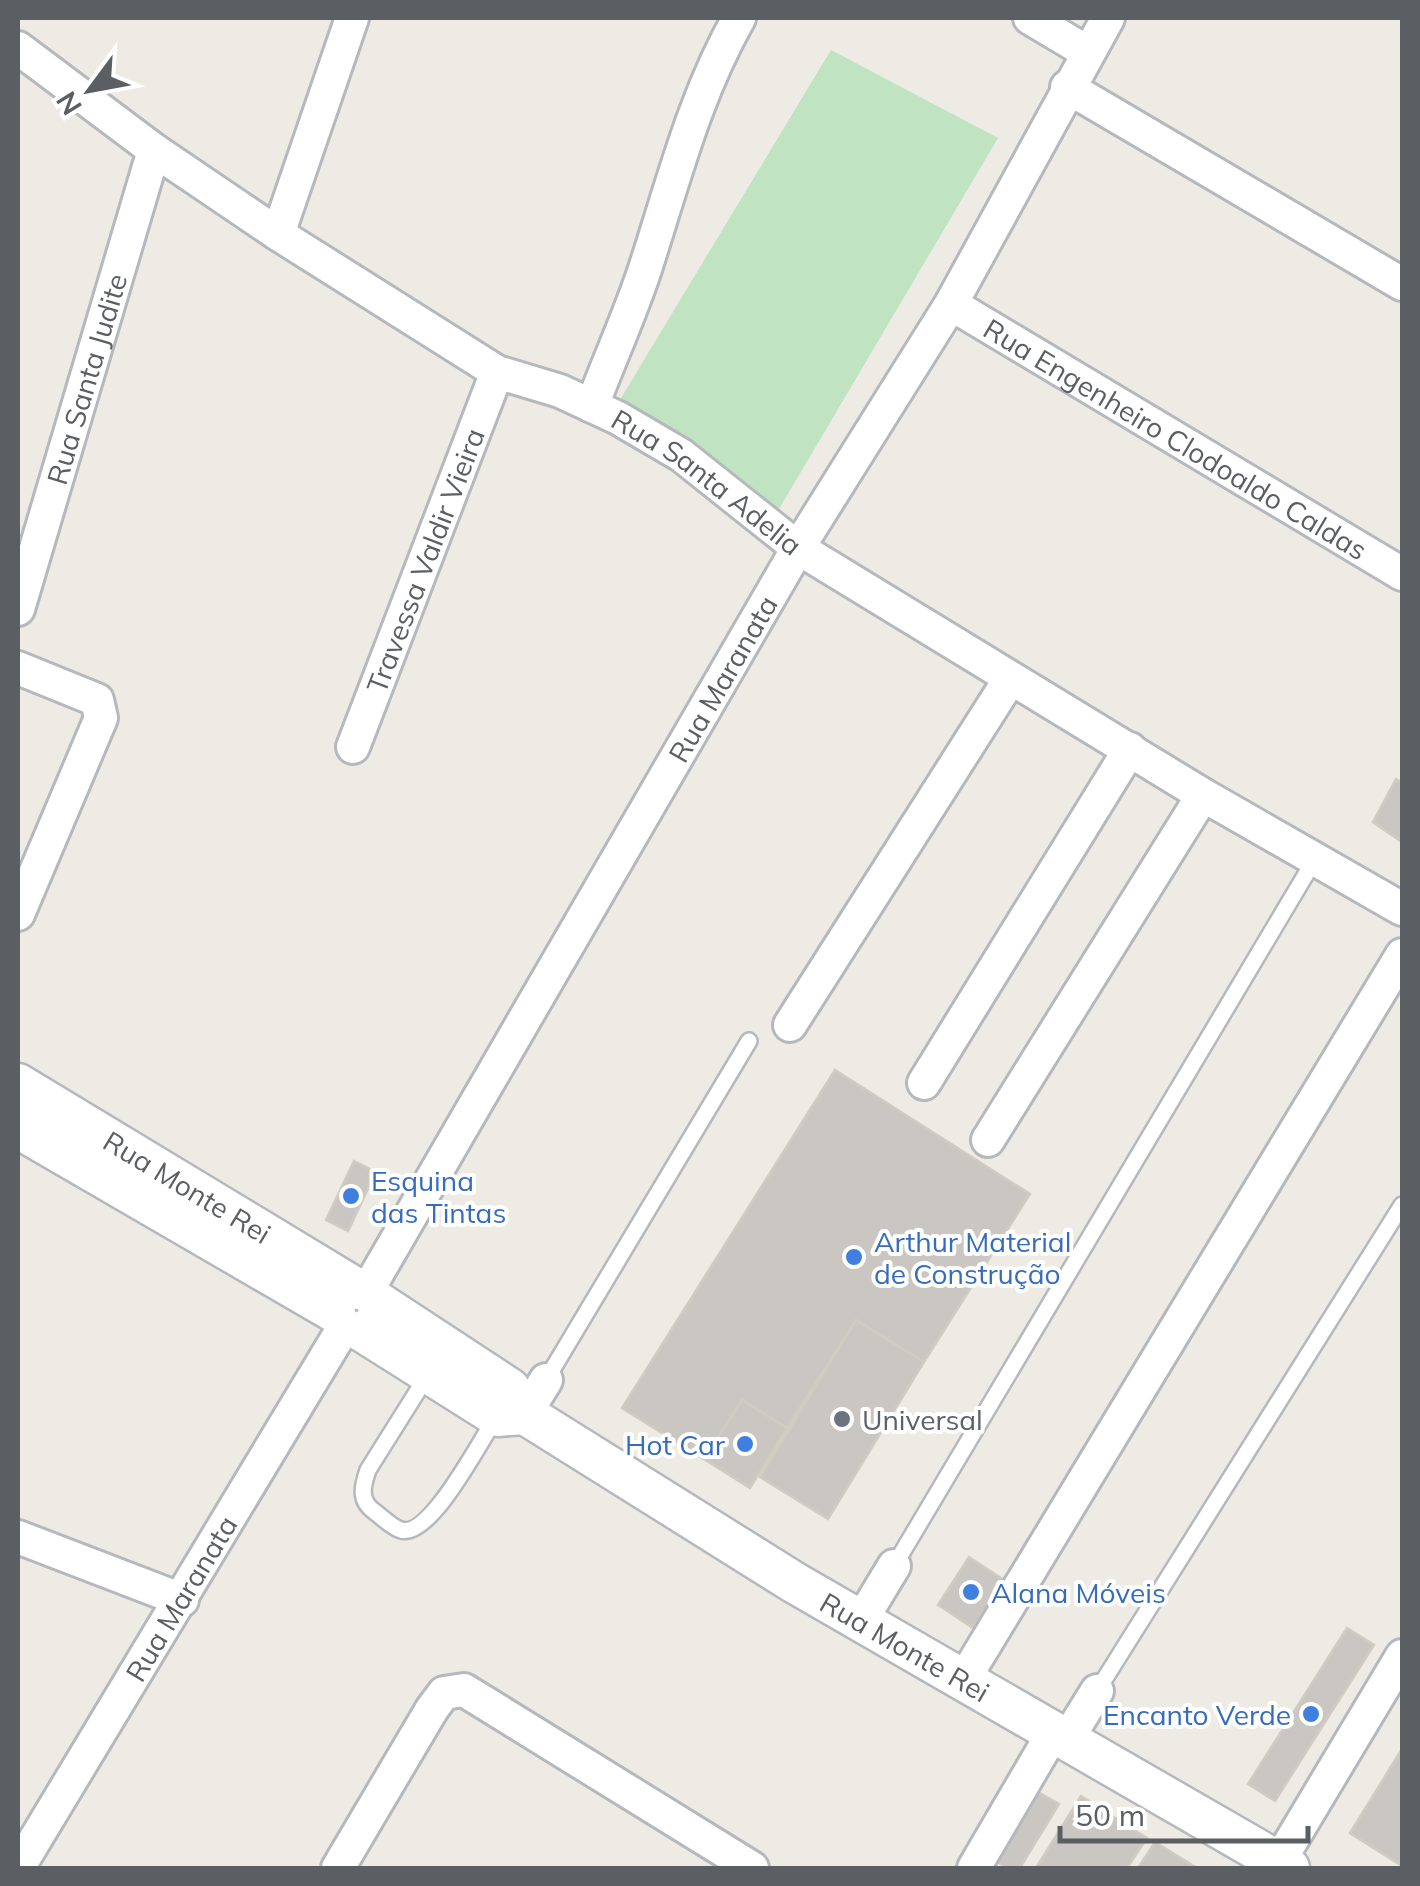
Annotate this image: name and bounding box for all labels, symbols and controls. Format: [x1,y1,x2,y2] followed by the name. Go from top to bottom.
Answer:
[40,40,140,140] north arrow
[48,85,89,122] text: N
[38,269,134,488] street label: Rua Santa Judite
[978,310,1374,567] street label: Rua Engenheiro Clodoaldo Caldas
[606,401,809,562] street label: Rua Santa Adelia
[358,423,491,698] street label: Travessa Valdir Vieira
[660,589,784,768] street label: Rua Maranata
[97,1123,277,1250] street label: Rua Monte Rei
[371,1163,506,1230] place label: Esquina das Tintas
[340,1185,362,1207] marker: Esquina das Tintas
[874,1224,1071,1291] place label: Arthur Material de Construção
[843,1246,865,1268] marker: Arthur Material de Construção
[862,1402,983,1437] place label: Universal
[831,1408,853,1430] marker: Universal
[625,1427,726,1462] place label: Hot Car
[734,1433,756,1455] marker: Hot Car
[117,1509,244,1687] street label: Rua Maranata
[991,1575,1166,1610] place label: Alana Móveis
[960,1581,982,1603] marker: Alana Móveis
[814,1584,996,1709] street label: Rua Monte Rei
[1103,1697,1291,1732] place label: Encanto Verde
[1300,1703,1322,1725] marker: Encanto Verde
[1060,1781,1308,1843] scale bar
[1075,1796,1145,1834] text: 50 m

